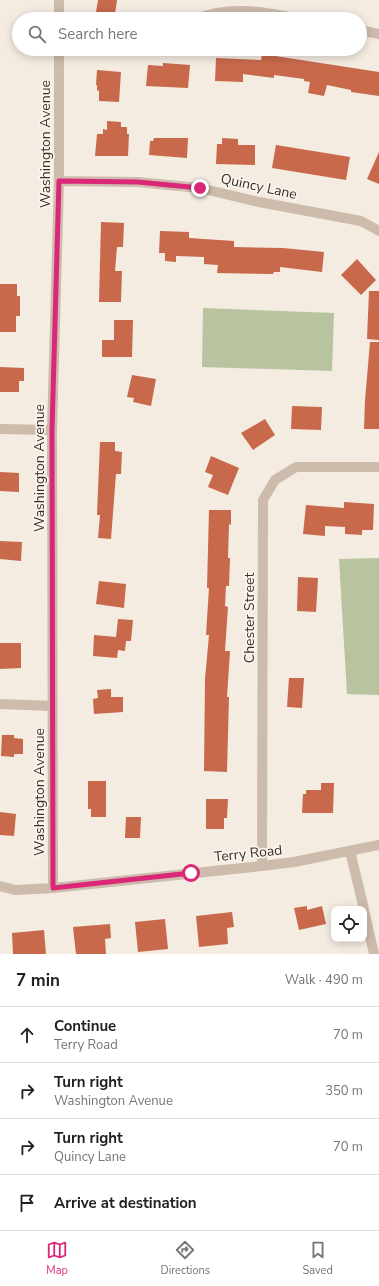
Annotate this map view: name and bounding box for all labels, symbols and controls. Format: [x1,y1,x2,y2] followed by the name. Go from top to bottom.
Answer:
[12,12,367,56] search box
[26,23,48,45] icon: search
[58,24,138,44] text: Search here
[36,80,55,208] street label: Washington Avenue
[219,169,299,204] street label: Quincy Lane
[191,179,209,197] route end
[30,404,49,532] street label: Washington Avenue
[240,573,259,663] street label: Chester Street
[30,728,49,856] street label: Washington Avenue
[213,840,283,867] street label: Terry Road
[182,864,200,882] route start
[331,906,367,942] map controls
[331,906,367,942] button: locate
[16,969,60,992] text: 7 min
[285,971,363,989] text: Walk · 490 m
[54,1016,116,1036] text: Continue
[16,1024,38,1046] icon: ahead
[333,1026,363,1044] text: 70 m
[54,1036,118,1054] text: Terry Road
[54,1072,123,1092] text: Turn right
[16,1080,38,1102] icon: right
[325,1082,363,1100] text: 350 m
[54,1092,173,1110] text: Washington Avenue
[54,1128,123,1148] text: Turn right
[16,1136,38,1158] icon: right
[333,1138,363,1156] text: 70 m
[54,1148,126,1166] text: Quincy Lane
[16,1192,38,1214] icon: arrive
[54,1193,197,1213] text: Arrive at destination
[46,1239,68,1278] tab: Map
[160,1239,210,1278] tab: Directions
[302,1239,333,1278] tab: Saved

